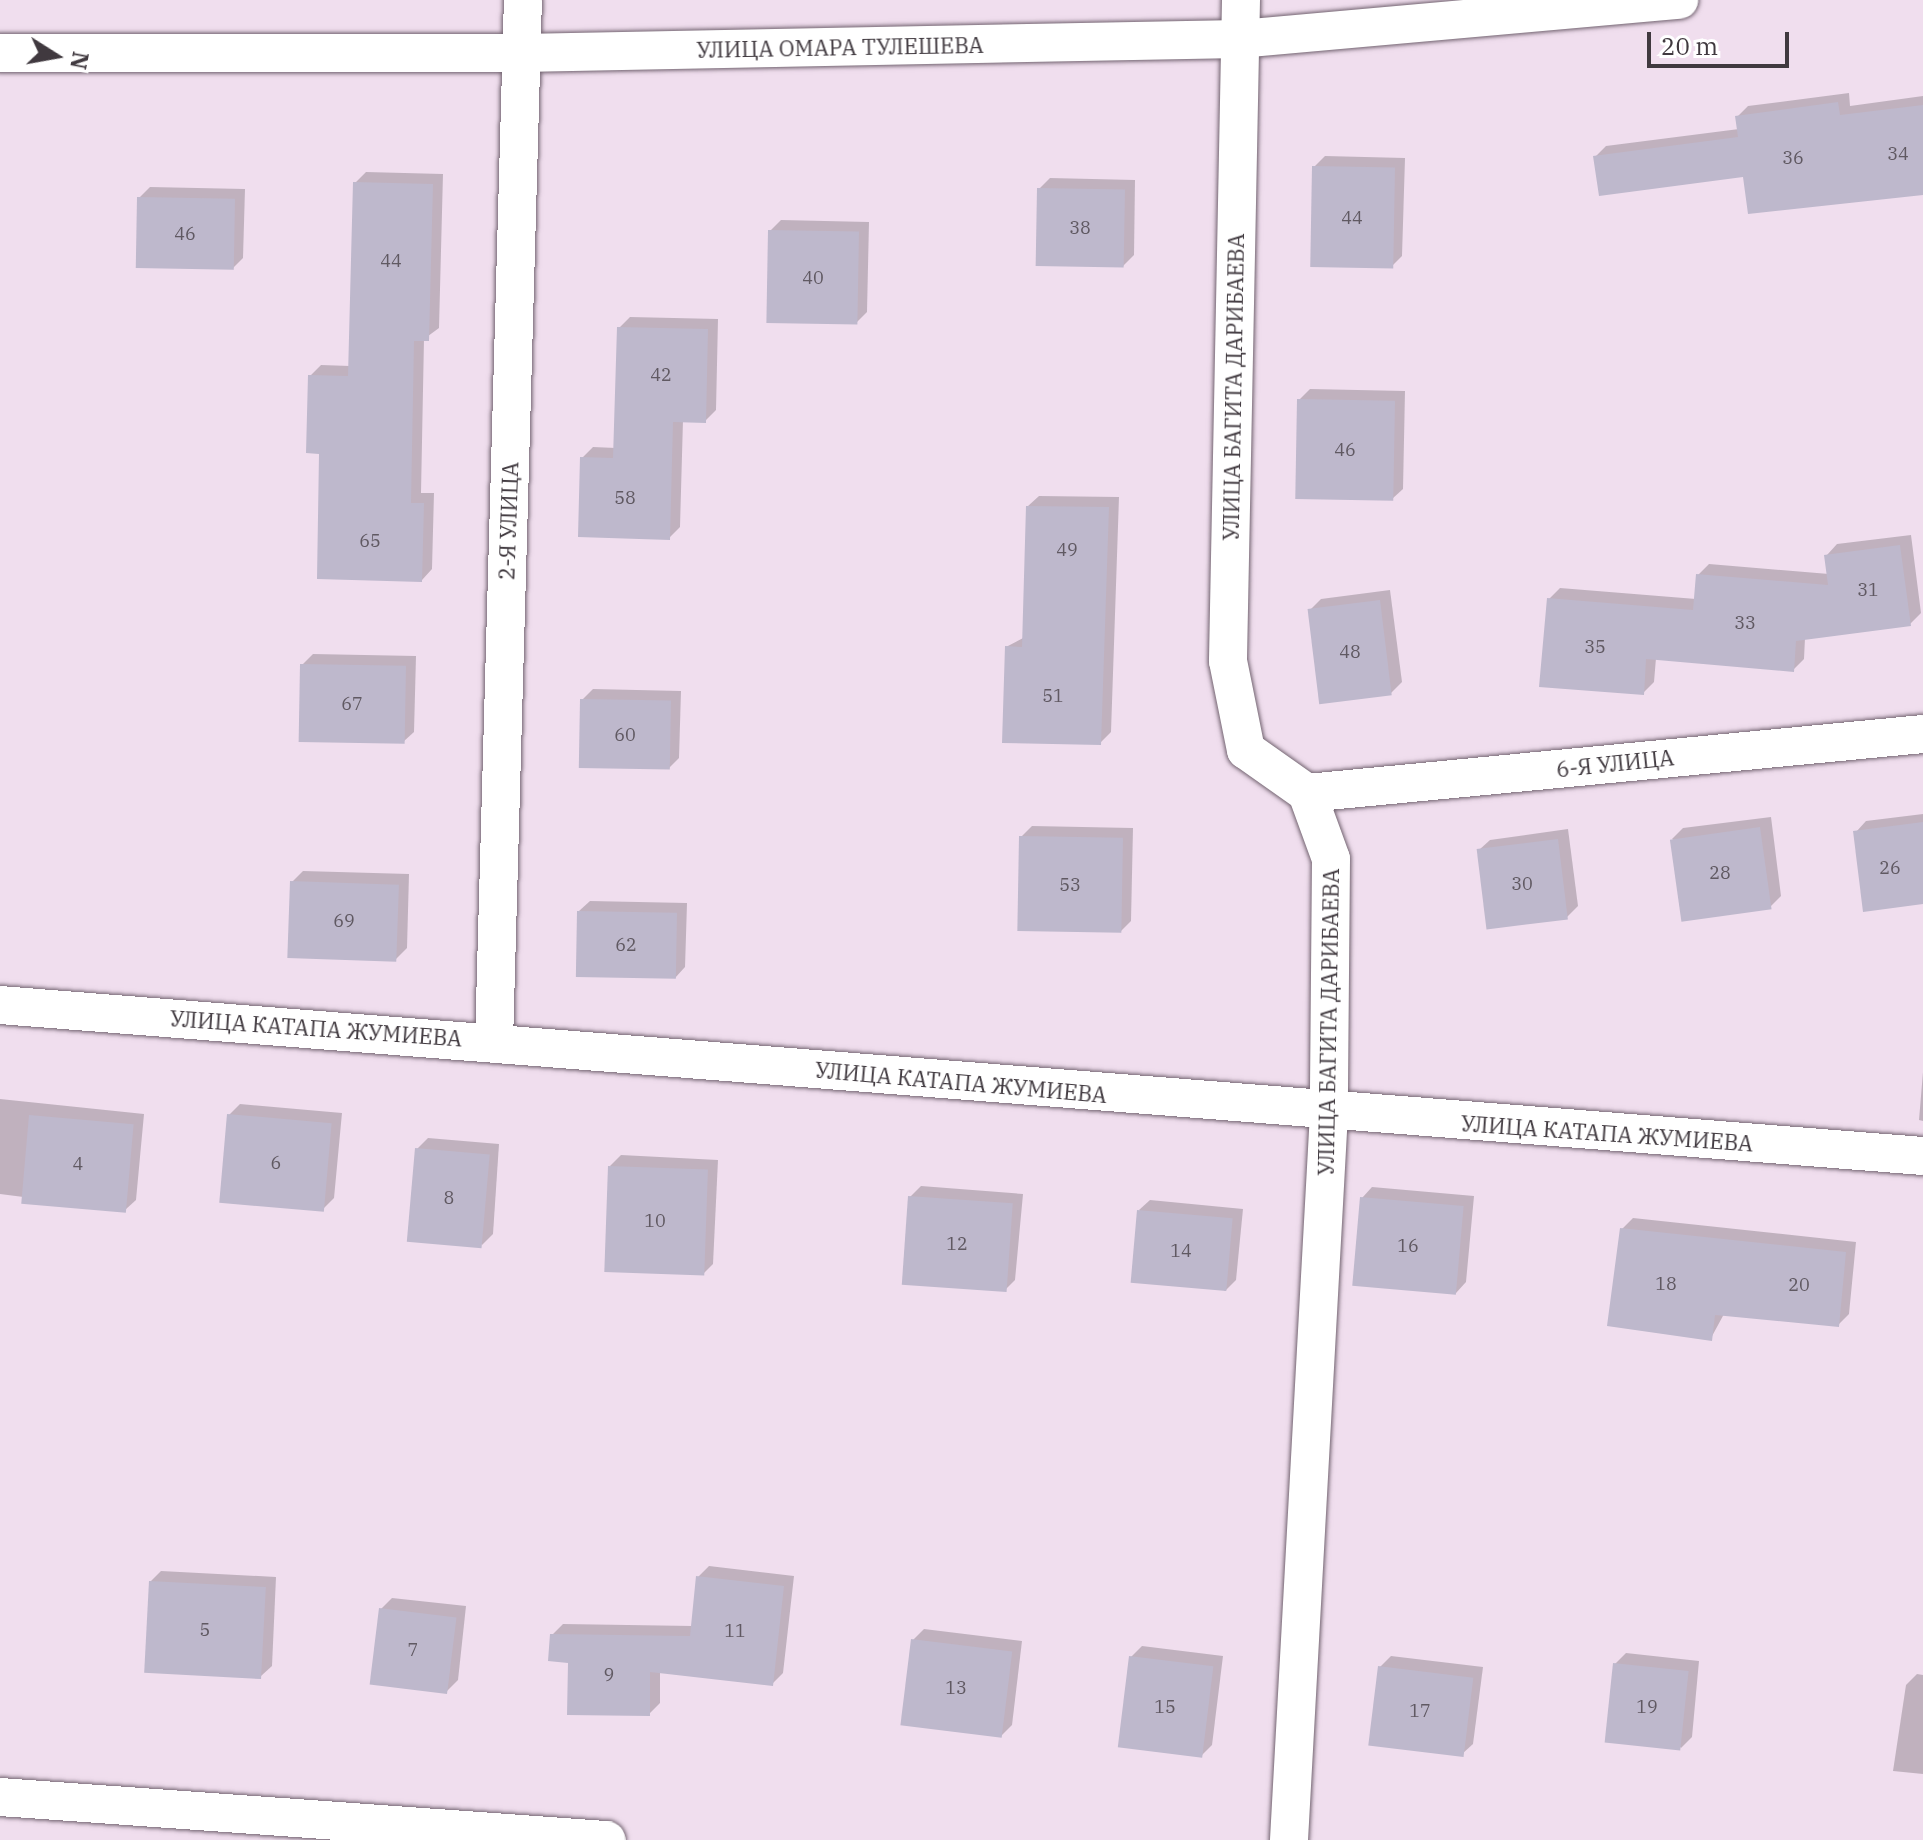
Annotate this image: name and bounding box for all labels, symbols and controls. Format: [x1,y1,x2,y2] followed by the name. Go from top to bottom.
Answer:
[16,16,96,96] north arrow
[1651,16,1793,66] scale bar
[1661,30,1718,62] text: 20 m
[696,31,984,63] street label: УЛИЦА ОМАРА ТУЛЕШЕВА
[64,49,96,72] text: N
[1887,143,1909,165] house number: 34
[1782,147,1804,169] house number: 36
[1341,207,1363,229] house number: 44
[1069,217,1091,239] house number: 38
[174,223,196,245] house number: 46
[1217,233,1249,541] street label: УЛИЦА БАГИТА ДАРИБАЕВА
[380,250,402,272] house number: 44
[802,267,824,289] house number: 40
[650,364,672,386] house number: 42
[1334,439,1356,461] house number: 46
[493,461,523,581] street label: 2-Я УЛИЦА
[614,487,636,509] house number: 58
[359,530,381,552] house number: 65
[1056,539,1078,561] house number: 49
[1857,579,1879,601] house number: 31
[1734,612,1756,634] house number: 33
[1584,636,1606,658] house number: 35
[1339,641,1361,663] house number: 48
[1042,685,1064,707] house number: 51
[341,693,363,715] house number: 67
[614,724,636,746] house number: 60
[1555,744,1675,782] street label: 6-Я УЛИЦА
[1879,857,1901,879] house number: 26
[1709,862,1731,884] house number: 28
[1312,868,1344,1176] street label: УЛИЦА БАГИТА ДАРИБАЕВА
[1511,873,1533,895] house number: 30
[1059,874,1081,896] house number: 53
[333,910,355,932] house number: 69
[615,934,637,956] house number: 62
[169,1005,463,1051] street label: УЛИЦА КАТАПА ЖУМИЕВА
[814,1056,1108,1108] street label: УЛИЦА КАТАПА ЖУМИЕВА
[1460,1110,1754,1156] street label: УЛИЦА КАТАПА ЖУМИЕВА
[271,1152,281,1174] house number: 6
[73,1153,83,1175] house number: 4
[444,1187,454,1209] house number: 8
[644,1210,666,1232] house number: 10
[946,1233,968,1255] house number: 12
[1397,1235,1419,1257] house number: 16
[1170,1240,1192,1262] house number: 14
[1655,1273,1677,1295] house number: 18
[1788,1274,1810,1296] house number: 20
[200,1619,210,1641] house number: 5
[724,1620,746,1642] house number: 11
[408,1639,418,1661] house number: 7
[604,1664,614,1686] house number: 9
[945,1677,967,1699] house number: 13
[1154,1696,1176,1718] house number: 15
[1636,1696,1658,1718] house number: 19
[1409,1700,1431,1722] house number: 17

